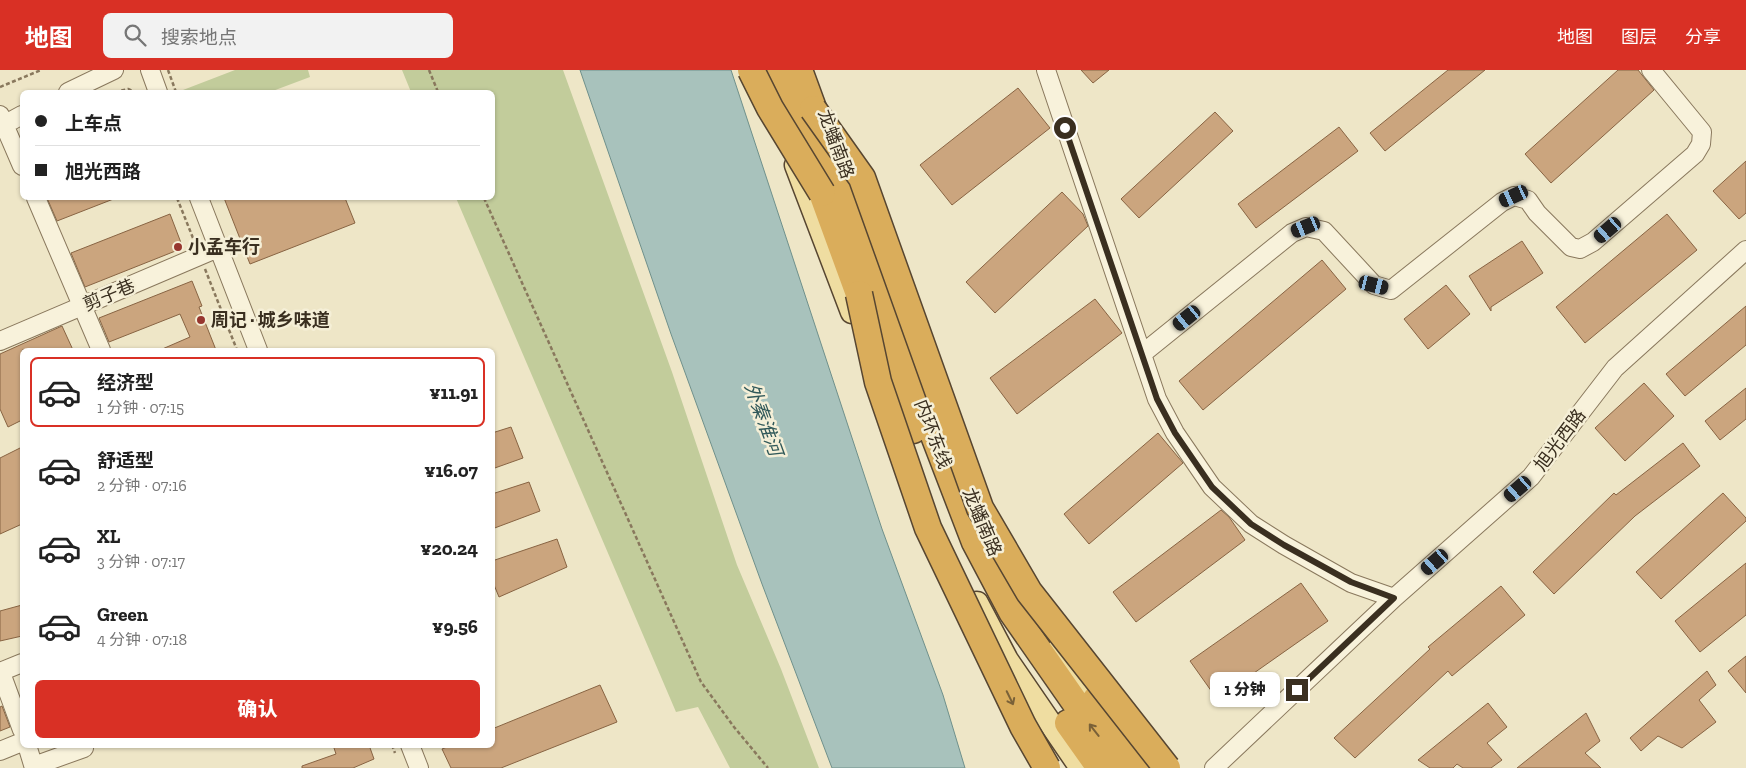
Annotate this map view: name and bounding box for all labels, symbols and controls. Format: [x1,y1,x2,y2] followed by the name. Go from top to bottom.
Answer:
[103,13,453,58] search box
[121,21,149,49] icon: search
[25,23,73,52] text: 地图
[161,26,237,49] text: 搜索地点
[1557,26,1593,48] text: 地图
[1621,26,1657,48] text: 图层
[1685,26,1721,48] text: 分享
[813,106,859,182] street label: 龙蟠南路
[65,112,122,135] text: 上车点
[1054,117,1076,139] route start
[65,160,141,183] text: 旭光西路
[1497,183,1530,209] car
[1289,214,1322,240] car
[1591,214,1624,246] car
[188,236,260,258] place label: 小孟车行
[172,241,184,253] marker: 小孟车行
[80,274,138,316] street label: 剪子巷
[1357,274,1390,296] car
[1170,303,1203,333] car
[211,309,330,331] place label: 周记 · 城乡味道
[195,314,207,326] marker: 周记 · 城乡味道
[37,370,82,415] icon: car
[97,371,154,394] text: 经济型
[740,380,789,463] water label: 外秦淮河
[429,381,478,404] text: ¥11.91
[910,396,956,472] street label: 内环东线
[97,398,184,417] text: 1 分钟 · 07:15
[1530,405,1590,475] street label: 旭光西路
[37,448,82,493] icon: car
[97,449,154,472] text: 舒适型
[424,459,478,482] text: ¥16.07
[1501,473,1534,505] car
[97,476,187,495] text: 2 分钟 · 07:16
[958,485,1006,559] street label: 龙蟠南路
[97,525,120,548] text: XL
[37,526,82,571] icon: car
[420,537,478,560] text: ¥20.24
[1418,546,1451,578] car
[97,552,185,571] text: 3 分钟 · 07:17
[97,603,148,626] text: Green
[37,604,82,649] icon: car
[432,615,478,638] text: ¥9.56
[97,630,187,649] text: 4 分钟 · 07:18
[1210,672,1280,708] callout: 1 分钟
[1286,679,1308,701] route end
[35,680,480,738] button: 确认
[1224,680,1266,699] text: 1 分钟
[1005,691,1015,706] one-way arrow
[1089,723,1100,736] one-way arrow

